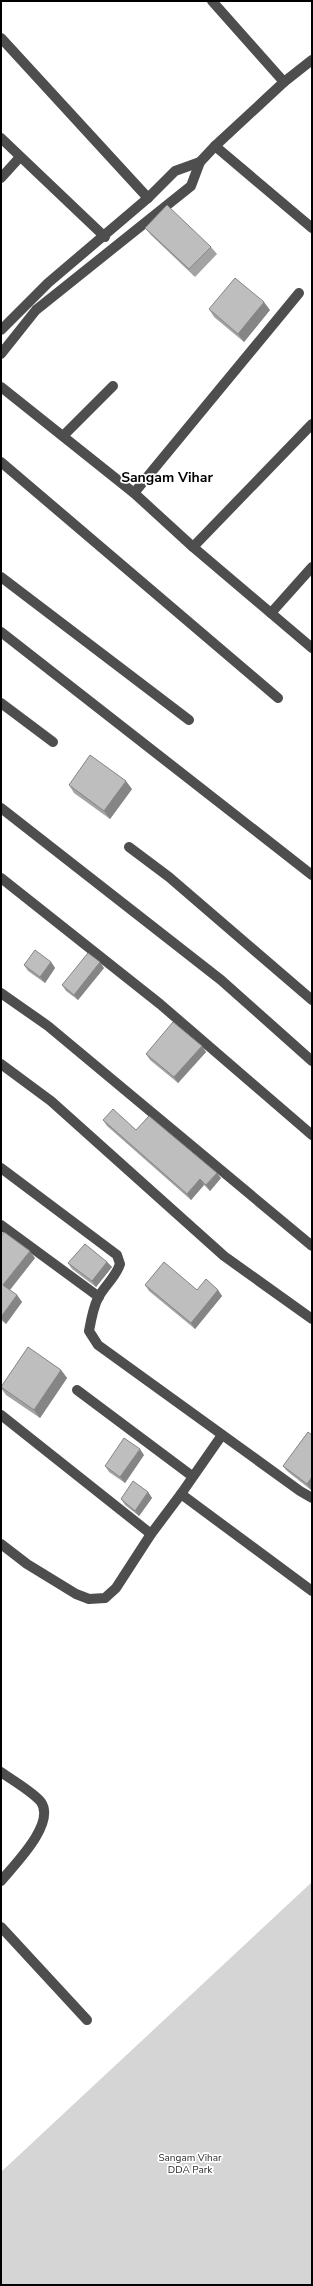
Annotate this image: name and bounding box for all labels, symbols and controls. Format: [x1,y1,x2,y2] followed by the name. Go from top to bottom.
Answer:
[121,468,213,487] district label: Sangam Vihar
[158,2151,222,2177] park label: Sangam Vihar DDA Park

